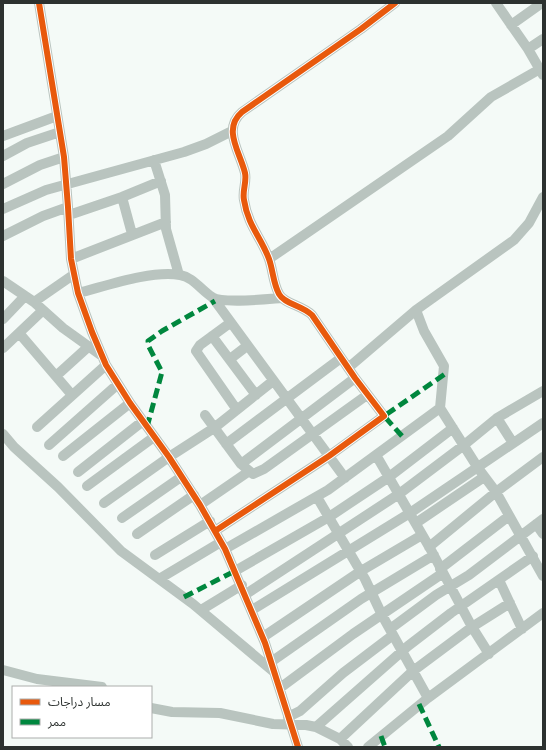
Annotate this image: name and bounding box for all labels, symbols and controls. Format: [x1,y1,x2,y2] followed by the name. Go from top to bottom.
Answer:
[12,686,152,738] legend
[48,695,111,709] text: مسار دراجات
[47,715,66,729] text: ممر

